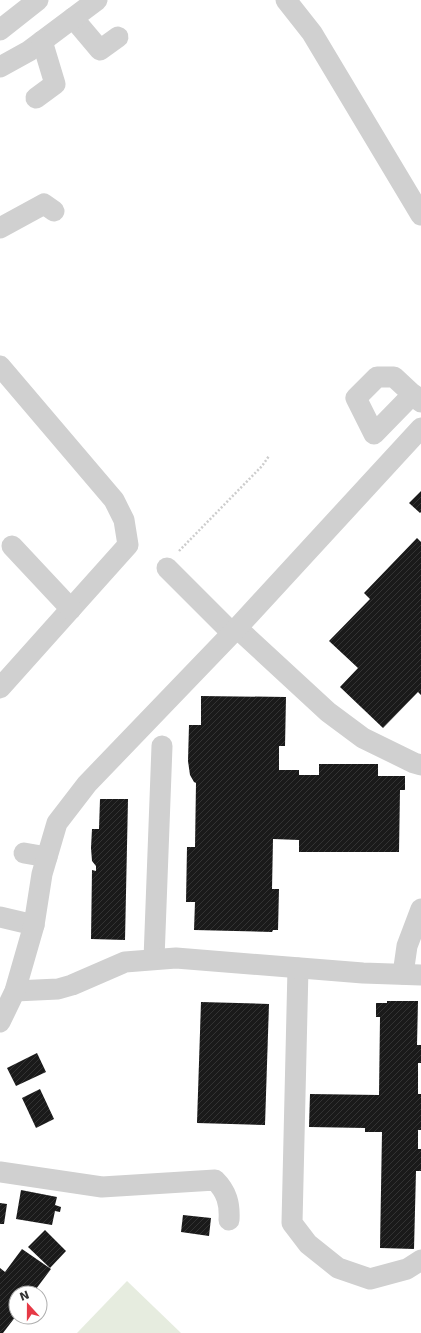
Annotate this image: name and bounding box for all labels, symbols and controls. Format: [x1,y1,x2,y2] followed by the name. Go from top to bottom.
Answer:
[8,1285,48,1325] north arrow
[18,1288,31,1304] text: N

